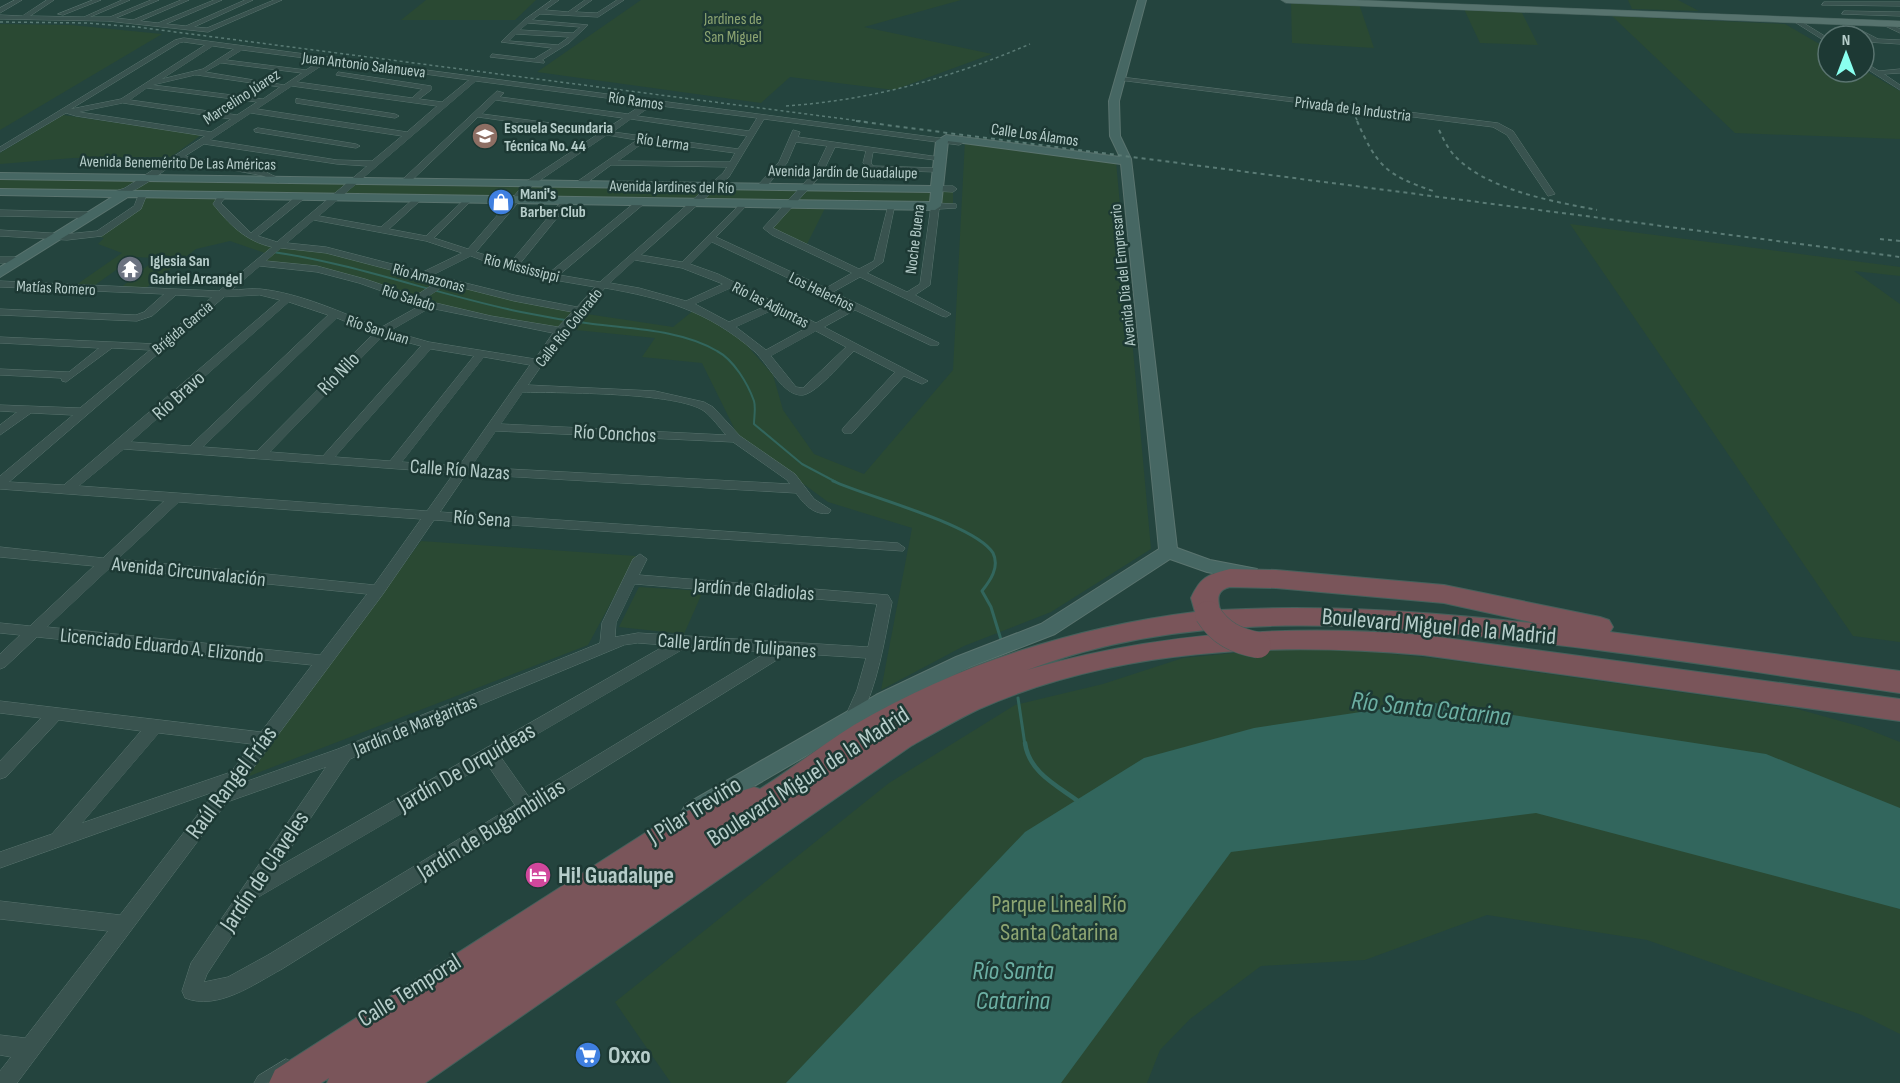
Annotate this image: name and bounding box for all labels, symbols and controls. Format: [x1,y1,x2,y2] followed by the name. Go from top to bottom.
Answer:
[703,10,762,47] park label: Jardines de San Miguel
[1816,24,1876,84] north arrow
[1842,31,1850,50] text: N
[300,48,427,82] street label: Juan Antonio Salanueva
[200,65,284,129] street label: Marcelino Júarez
[607,88,665,115] street label: Río Ramos
[1294,93,1412,126] street label: Privada de la Industria
[504,119,613,156] place label: Escuela Secundaria Técnica No. 44
[990,120,1080,151] street label: Calle Los Álamos
[470,121,500,151] school or university icon: Escuela Secundaria Técnica No. 44
[635,129,690,156] street label: Río Lerma
[79,152,276,175] street label: Avenida Benemérito De Las Américas
[767,162,918,183] street label: Avenida Jardín de Guadalupe
[608,177,735,198] street label: Avenida Jardines del Río
[520,185,586,222] place label: Mani's Barber Club
[486,187,516,217] shop icon: Mani's Barber Club
[902,203,929,275] street label: Noche Buena
[1107,203,1141,348] street label: Avenida Día del Empresario
[482,250,561,287] street label: Río Mississippi
[150,252,242,289] place label: Iglesia San Gabriel Arcangel
[115,254,145,284] temple icon: Iglesia San Gabriel Arcangel
[390,260,467,297] street label: Río Amazonas
[786,268,857,316] street label: Los Helechos
[16,277,96,300] street label: Matías Romero
[729,278,812,333] street label: Río las Adjuntas
[379,281,438,316] street label: Río Salado
[532,285,607,371] street label: Calle Río Colorado
[149,297,217,359] street label: Brígida García
[344,311,411,349] street label: Río San Juan
[313,347,365,400] street label: Río Nilo
[148,366,210,425] street label: Río Bravo
[573,420,657,448] street label: Río Conchos
[409,455,511,485] street label: Calle Río Nazas
[453,505,511,533] street label: Río Sena
[110,552,267,592] street label: Avenida Circunvalación
[692,574,815,606] street label: Jardín de Gladiolas
[1321,602,1557,651] street label: Boulevard Miguel de la Madrid
[59,623,265,669] street label: Licenciado Eduardo A. Elizondo
[657,628,817,664] street label: Calle Jardín de Tulipanes
[1350,686,1513,733] water label: Río Santa Catarina
[349,690,481,762] street label: Jardín de Margaritas
[702,700,915,853] street label: Boulevard Miguel de la Madrid
[391,716,541,819] street label: Jardín De Orquídeas
[179,720,283,845] street label: Raúl Rangel Frías
[641,770,747,851] street label: J Pilar Treviño
[411,772,571,887] street label: Jardín de Bugambilias
[213,805,315,938] street label: Jardín de Claveles
[523,860,553,890] hotel icon: Hi! Guadalupe
[558,861,674,890] place label: Hi! Guadalupe
[991,890,1127,947] park label: Parque Lineal Río Santa Catarina
[352,947,466,1034] street label: Calle Temporal
[972,956,1054,1017] water label: Río Santa Catarina
[573,1040,603,1070] supermarket icon: Oxxo
[608,1041,651,1070] place label: Oxxo

